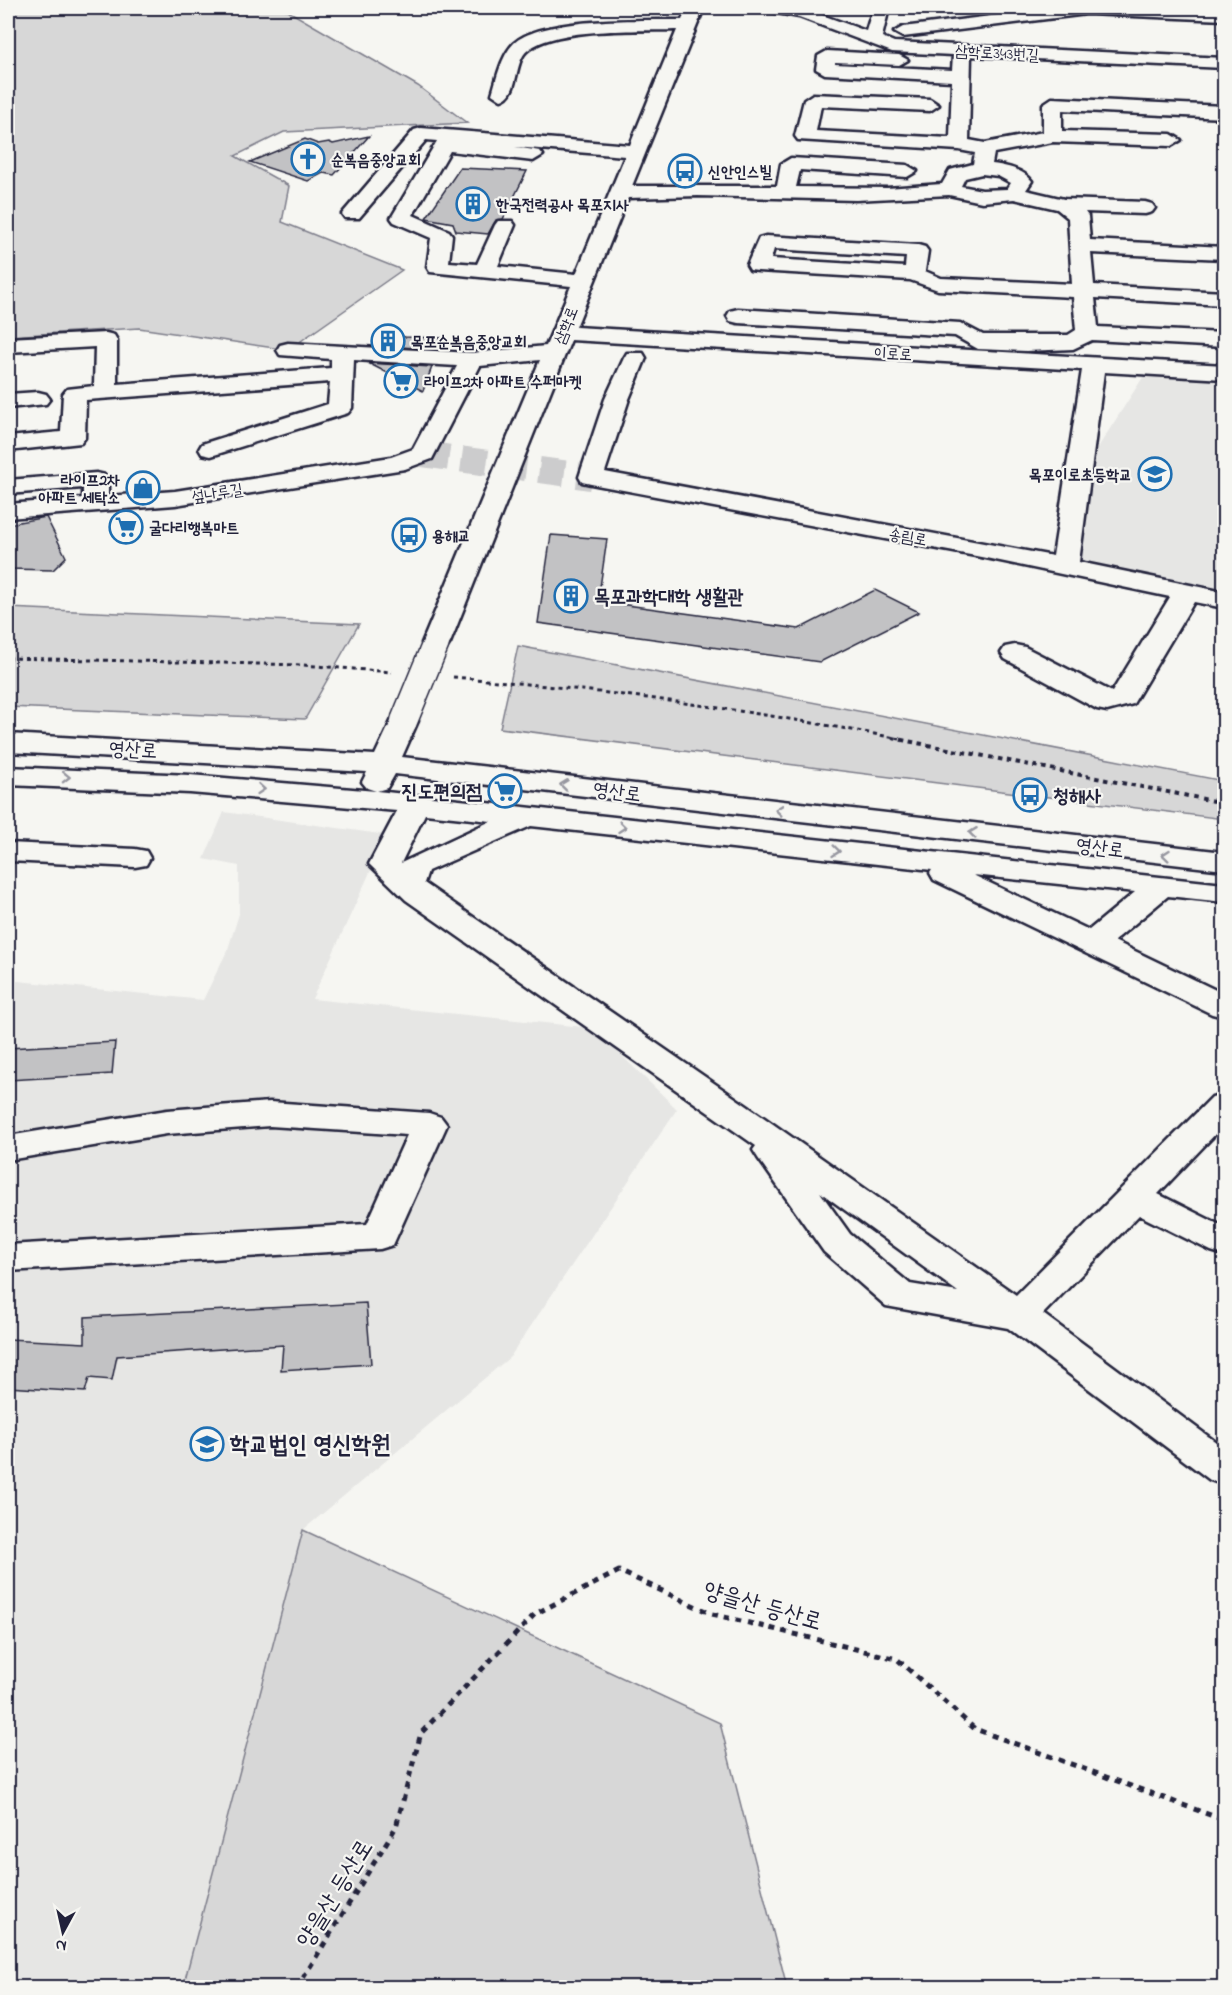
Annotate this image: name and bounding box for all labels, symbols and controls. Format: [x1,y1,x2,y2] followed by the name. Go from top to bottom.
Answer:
[954,40,1040,68] street label: 삼학로343번길
[290,141,326,177] church icon: 순복음중앙교회
[331,149,421,173] place label: 순복음중앙교회
[667,153,703,189] bus stop icon: 신안인스빌
[708,161,773,185] place label: 신안인스빌
[455,186,491,222] building icon: 한국전력공사 목포지사
[495,194,629,218] place label: 한국전력공사 목포지사
[548,303,585,348] street label: 삼학로
[370,323,406,359] building icon: 목포순복음중앙교회
[411,331,527,355] place label: 목포순복음중앙교회
[873,342,913,368] street label: 이로로
[383,363,419,399] supermarket icon: 라이프2차 아파트 수퍼마켓
[424,371,582,395] place label: 라이프2차 아파트 수퍼마켓
[1137,456,1173,492] school or university icon: 목포이로초등학교
[1029,464,1132,488] place label: 목포이로초등학교
[38,469,120,511] place label: 라이프2차 아파트 세탁소
[125,470,161,506] shop icon: 라이프2차 아파트 세탁소
[190,478,245,510] street label: 섶나루길
[108,509,144,545] supermarket icon: 굴다리행복마트
[149,517,239,541] place label: 굴다리행복마트
[391,517,427,553] bus stop icon: 용해교
[887,523,929,553] street label: 송림로
[432,525,471,549] place label: 용해교
[553,578,589,614] building icon: 목포과학대학 생활관
[594,584,744,613] place label: 목포과학대학 생활관
[108,736,158,767] street label: 영산로
[61,771,70,783] one-way arrow
[487,773,523,809] supermarket icon: 진도편의점
[591,776,642,811] street label: 영산로
[1012,777,1048,813] bus stop icon: 청해사
[402,779,482,808] place label: 진도편의점
[560,779,569,792] one-way arrow
[256,782,265,795] one-way arrow
[1053,783,1101,812] place label: 청해사
[774,804,784,817] one-way arrow
[617,820,626,832] one-way arrow
[968,827,977,839] one-way arrow
[1074,832,1125,867] street label: 영산로
[832,844,841,856] one-way arrow
[1162,849,1171,862] one-way arrow
[189,1426,225,1462] school or university icon: 학교법인 영신학원
[229,1429,391,1464] place label: 학교법인 영신학원
[699,1574,826,1641] street label: 양을산 등산로
[289,1833,383,1955] street label: 양을산 등산로
[33,1902,93,1962] north arrow
[54,1932,68,1958] text: N

